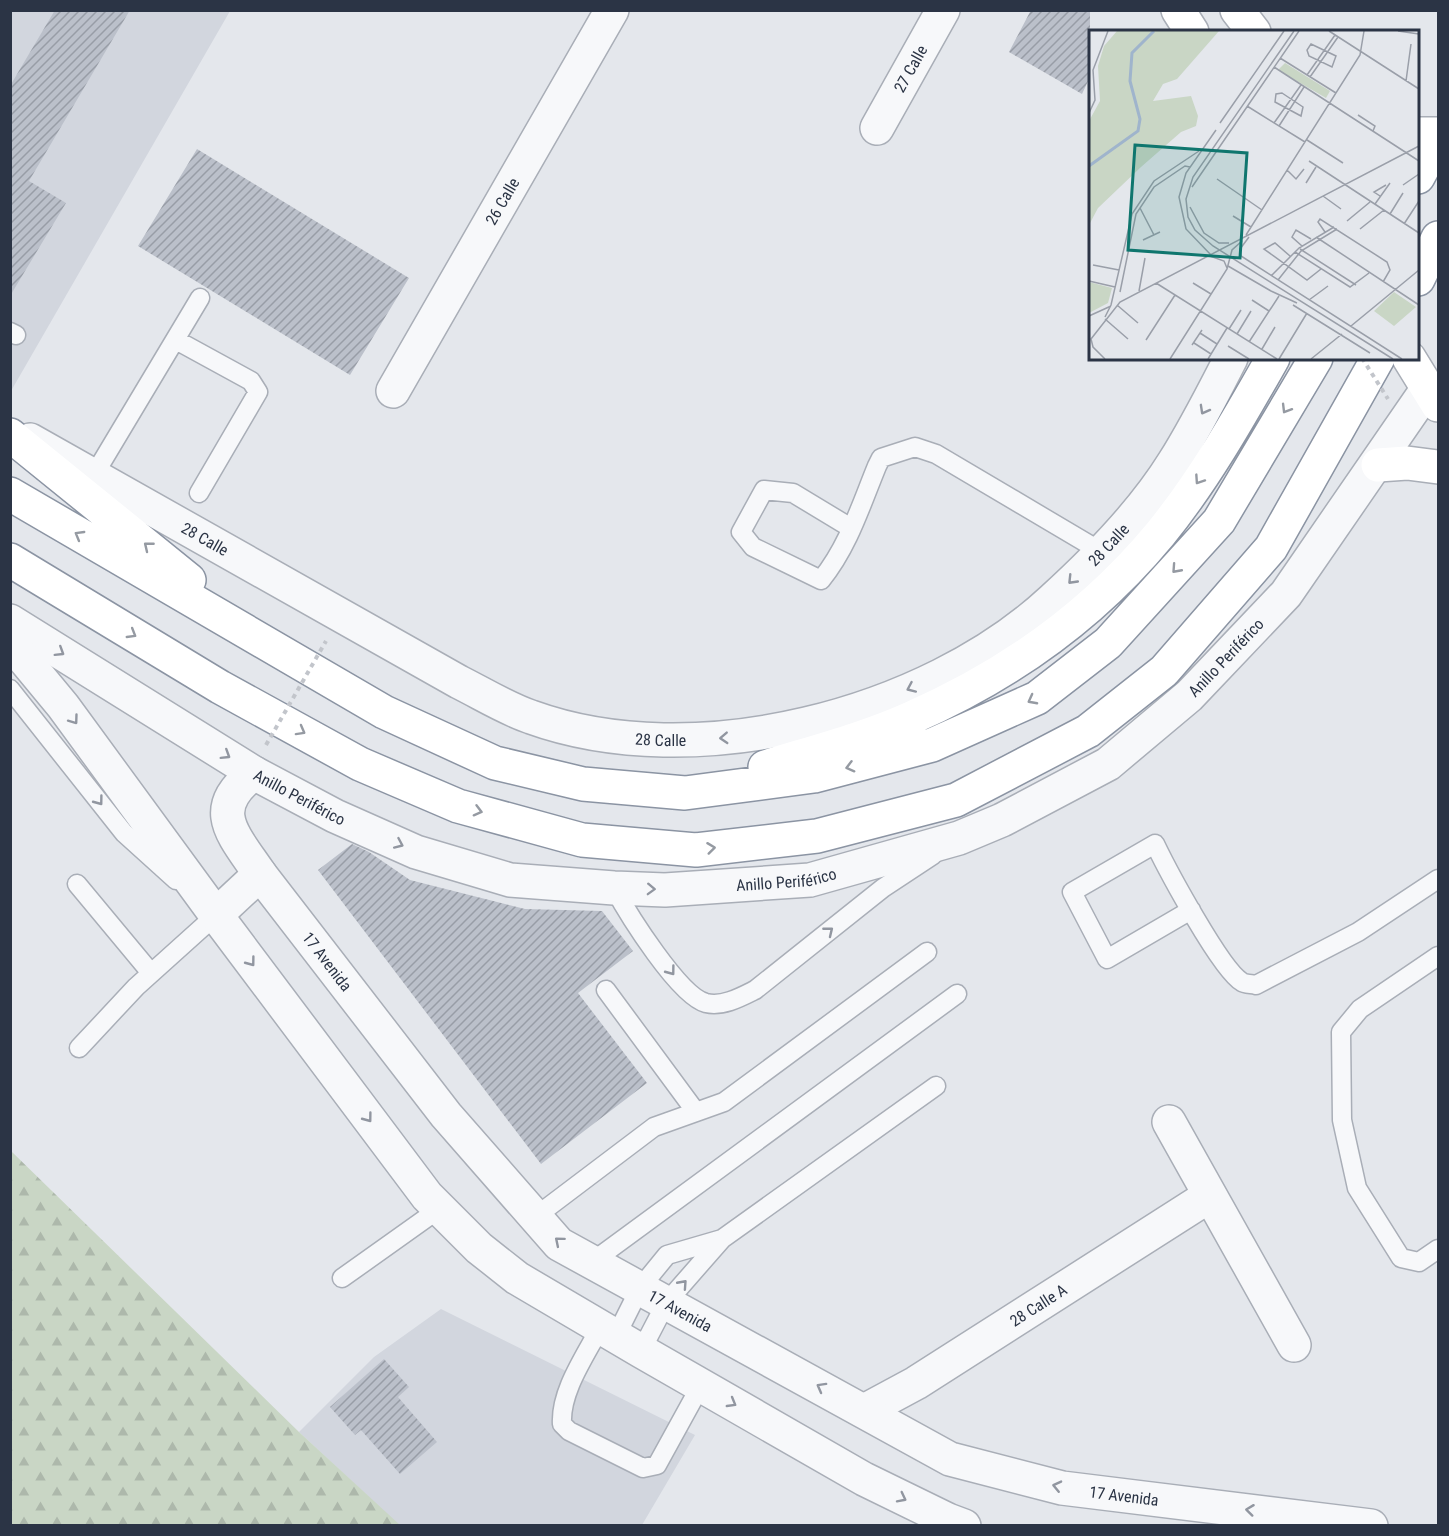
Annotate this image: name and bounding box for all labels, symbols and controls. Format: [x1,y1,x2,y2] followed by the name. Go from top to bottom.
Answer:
[1089,30,1419,360] inset map
[889,42,931,96] street label: 27 Calle
[481,174,523,228] street label: 26 Calle
[1282,403,1293,413] one-way arrow
[1199,404,1211,414] one-way arrow
[1195,474,1206,485] one-way arrow
[178,518,232,560] street label: 28 Calle
[1084,520,1133,570] street label: 28 Calle
[75,530,86,542] one-way arrow
[144,543,155,554] one-way arrow
[1172,561,1183,572] one-way arrow
[1068,572,1079,583] one-way arrow
[1184,614,1267,700] street label: Anillo Periférico
[126,626,136,638] one-way arrow
[54,644,64,656] one-way arrow
[906,680,917,692] one-way arrow
[1028,692,1039,704] one-way arrow
[67,714,78,725] one-way arrow
[295,724,305,735] one-way arrow
[635,729,686,750] street label: 28 Calle
[719,731,728,744] one-way arrow
[220,747,230,759] one-way arrow
[845,759,855,772] one-way arrow
[251,765,348,829] street label: Anillo Periférico
[92,794,103,805] one-way arrow
[473,804,483,817] one-way arrow
[392,837,403,849] one-way arrow
[706,842,715,855] one-way arrow
[736,864,838,895] street label: Anillo Periférico
[646,883,655,896] one-way arrow
[299,928,356,995] street label: 17 Avenida
[822,928,833,939] one-way arrow
[244,956,255,967] one-way arrow
[663,964,674,975] one-way arrow
[361,1112,372,1123] one-way arrow
[555,1238,566,1249] one-way arrow
[676,1280,687,1291] one-way arrow
[1006,1280,1070,1330] street label: 28 Calle A
[645,1286,715,1336] street label: 17 Avenida
[816,1383,827,1394] one-way arrow
[726,1396,736,1407] one-way arrow
[1052,1480,1062,1493] one-way arrow
[1088,1482,1160,1509] street label: 17 Avenida
[896,1490,907,1502] one-way arrow
[1246,1504,1255,1517] one-way arrow

